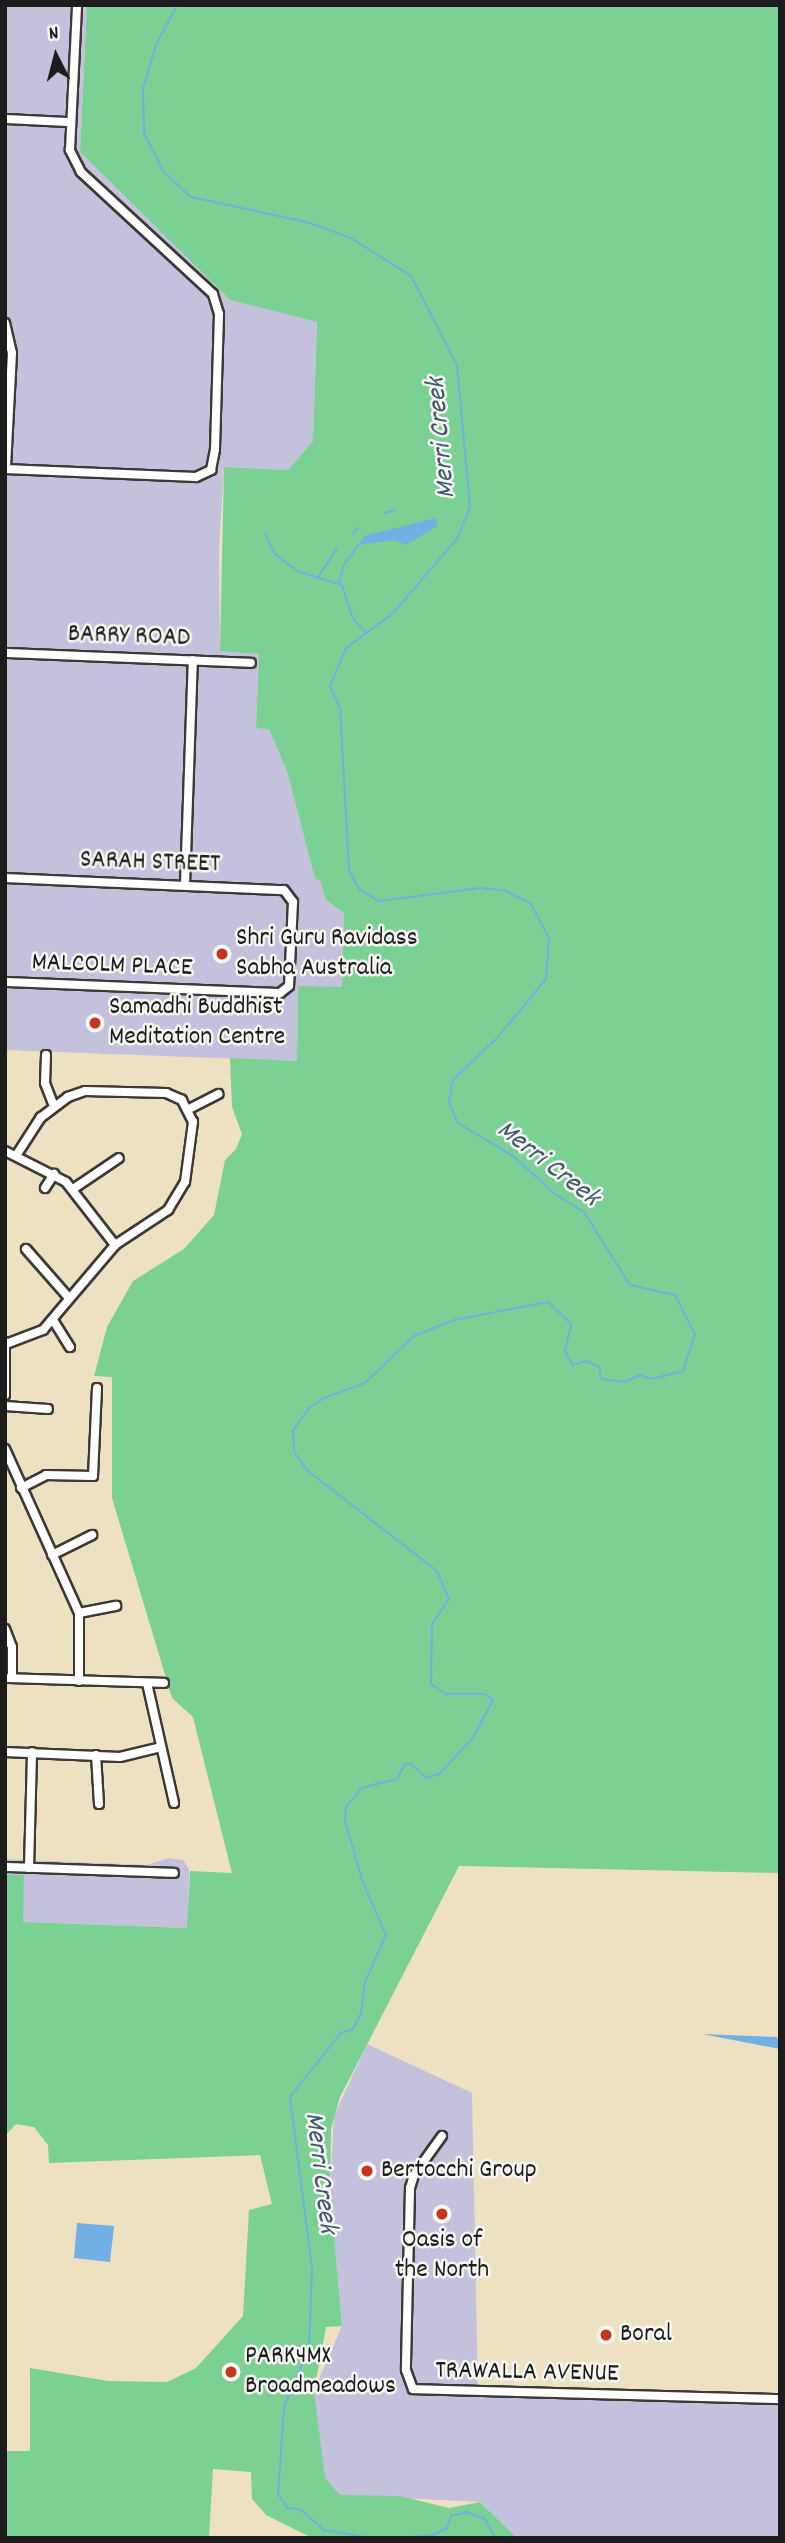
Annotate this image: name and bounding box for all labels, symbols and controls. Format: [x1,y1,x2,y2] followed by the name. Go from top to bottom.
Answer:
[21,21,91,91] north arrow
[48,21,60,49] text: N
[421,376,465,500] water label: Merri Creek
[67,619,191,655] street label: BARRY ROAD
[79,845,221,881] street label: SARAH STREET
[236,923,418,984] place label: Shri Guru Ravidass Sabha Australia
[214,946,230,962] marker: Shri Guru Ravidass Sabha Australia
[31,948,193,984] street label: MALCOLM PLACE
[109,992,285,1054] place label: Samadhi Buddhist Meditation Centre
[87,1015,103,1031] marker: Samadhi Buddhist Meditation Centre
[489,1114,605,1216] water label: Merri Creek
[295,2111,343,2235] water label: Merri Creek
[381,2155,537,2187] place label: Bertocchi Group
[359,2163,375,2179] marker: Bertocchi Group
[434,2206,450,2222] marker: Oasis of the North
[395,2225,489,2286] place label: Oasis of the North
[620,2319,672,2351] place label: Boral
[598,2327,614,2343] marker: Boral
[245,2341,396,2402] place label: PARK4MX Broadmeadows
[435,2356,619,2390] street label: TRAWALLA AVENUE
[223,2364,239,2380] marker: PARK4MX Broadmeadows

